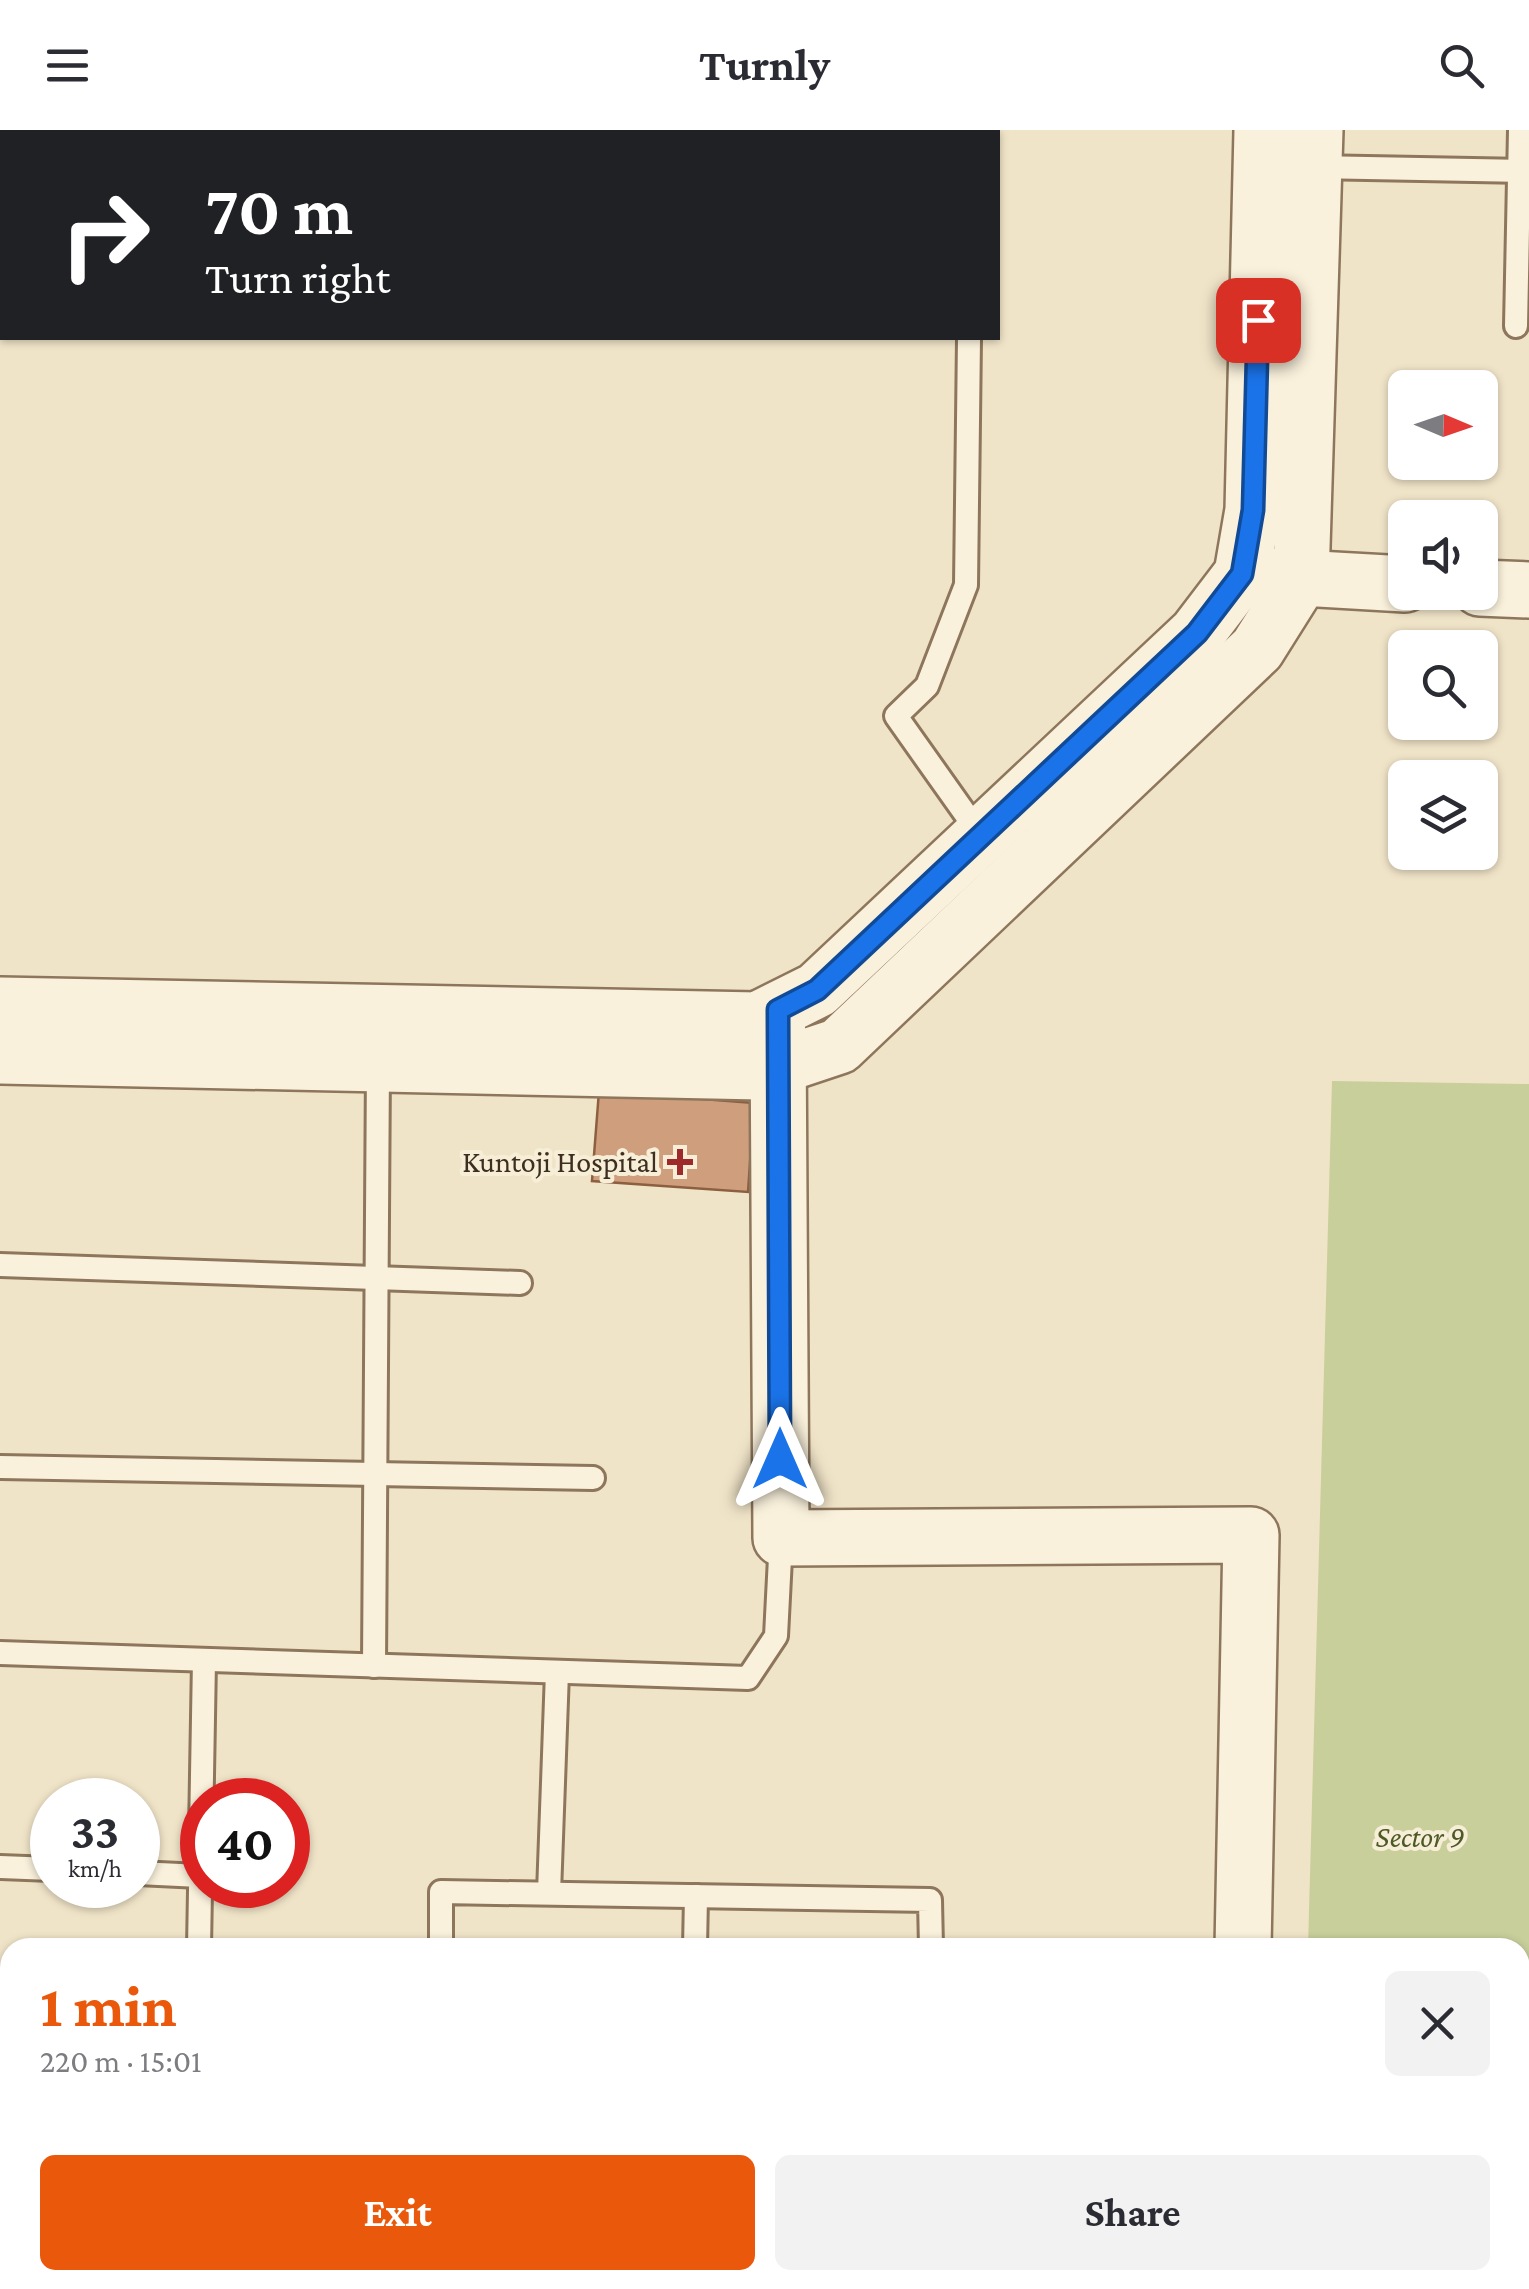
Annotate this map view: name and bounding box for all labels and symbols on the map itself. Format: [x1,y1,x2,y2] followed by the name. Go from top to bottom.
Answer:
[1216,278,1301,363] pin
[1388,370,1498,480] north arrow
[462,1145,658,1179] place label: Kuntoji Hospital
[667,1149,693,1175] marker: Kuntoji Hospital
[728,1407,832,1511] position arrow
[180,1778,310,1908] speed limit sign: 40
[1376,1820,1464,1853] park label: Sector 9

